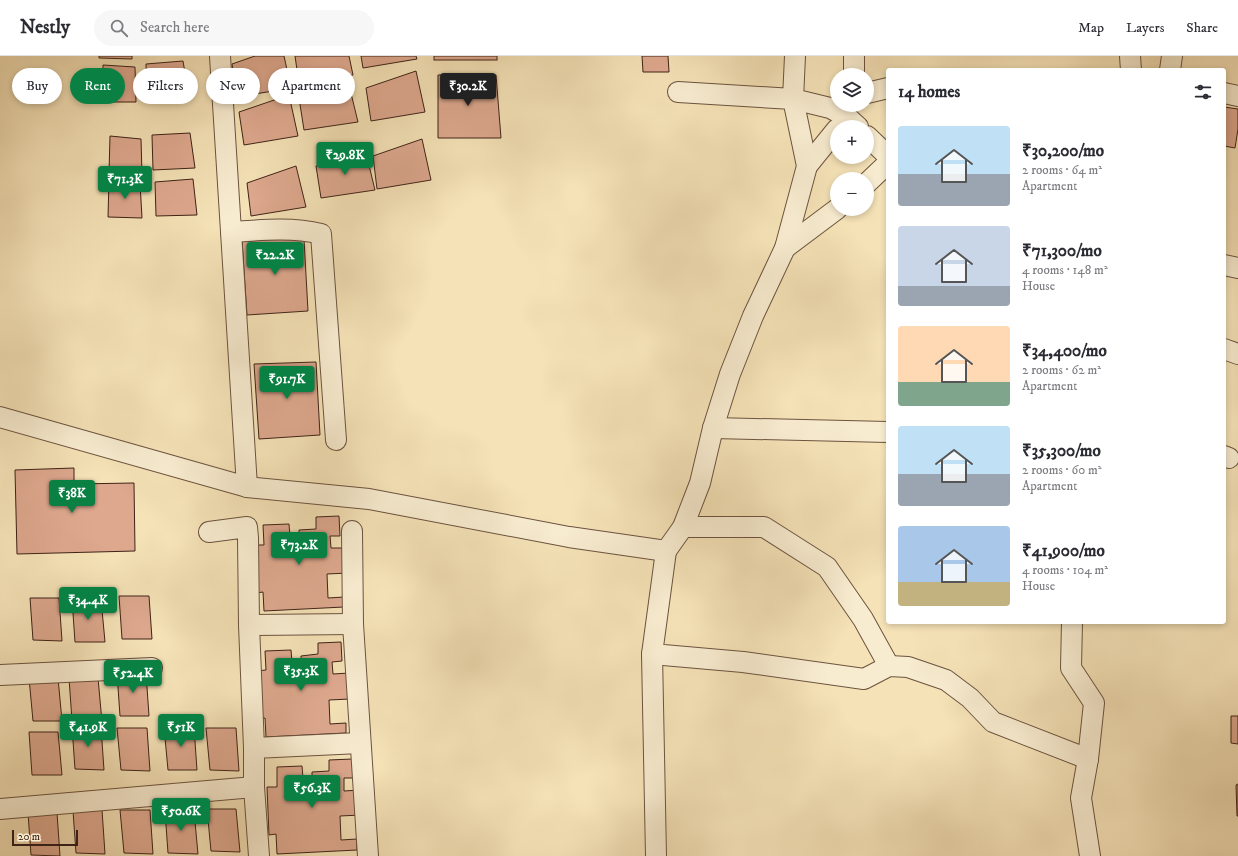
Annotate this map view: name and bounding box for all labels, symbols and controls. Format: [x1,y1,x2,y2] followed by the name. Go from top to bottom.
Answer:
[94,10,374,46] search box
[20,16,70,39] text: Nestly
[108,17,130,39] icon: search
[140,18,209,37] text: Search here
[1078,19,1104,37] text: Map
[1126,19,1164,37] text: Layers
[1186,19,1218,37] text: Share
[12,68,62,104] chip: Buy
[70,68,125,104] chip: Rent
[133,68,198,104] chip: Filters
[206,68,260,104] chip: New
[268,68,355,104] chip: Apartment
[830,68,874,216] map controls
[830,68,874,112] button: layers
[435,73,501,107] pin: ₹30.2K
[449,78,487,94] text: ₹30.2K
[898,81,960,103] text: 14 homes
[1192,81,1214,103] icon: filters
[830,120,874,164] button: +
[1022,140,1104,162] text: ₹30,200/mo
[312,142,378,176] pin: ₹29.8K
[930,142,978,190] icon: home
[325,147,365,163] text: ₹29.8K
[1022,162,1102,178] text: 2 rooms · 64 m²
[92,166,158,200] pin: ₹71.3K
[107,171,143,187] text: ₹71.3K
[830,172,874,216] button: −
[1022,178,1077,194] text: Apartment
[1022,240,1102,262] text: ₹71,300/mo
[242,242,308,276] pin: ₹22.2K
[930,242,978,290] icon: home
[255,247,295,263] text: ₹22.2K
[1022,262,1108,278] text: 4 rooms · 148 m²
[1022,278,1055,294] text: House
[1022,340,1107,362] text: ₹34,400/mo
[930,342,978,390] icon: home
[1022,362,1101,378] text: 2 rooms · 62 m²
[254,366,320,400] pin: ₹91.7K
[269,371,305,387] text: ₹91.7K
[1022,378,1077,394] text: Apartment
[1022,440,1101,462] text: ₹35,300/mo
[930,442,978,490] icon: home
[1022,462,1102,478] text: 2 rooms · 60 m²
[1022,478,1077,494] text: Apartment
[48,480,96,514] pin: ₹38K
[58,485,86,501] text: ₹38K
[266,532,332,566] pin: ₹73.2K
[280,537,318,553] text: ₹73.2K
[1022,540,1105,562] text: ₹41,900/mo
[930,542,978,590] icon: home
[1022,562,1108,578] text: 4 rooms · 104 m²
[1022,578,1055,594] text: House
[55,587,121,621] pin: ₹34.4K
[68,592,108,608] text: ₹34.4K
[268,658,334,692] pin: ₹35.3K
[100,660,166,694] pin: ₹52.4K
[283,663,319,679] text: ₹35.3K
[113,665,153,681] text: ₹52.4K
[55,714,121,748] pin: ₹41.9K
[157,714,205,748] pin: ₹51K
[69,719,107,735] text: ₹41.9K
[167,719,195,735] text: ₹51K
[279,775,345,809] pin: ₹56.3K
[293,780,331,796] text: ₹56.3K
[148,798,214,832] pin: ₹50.6K
[161,803,201,819] text: ₹50.6K
[12,828,78,847] scale bar
[18,830,40,844] text: 20 m

